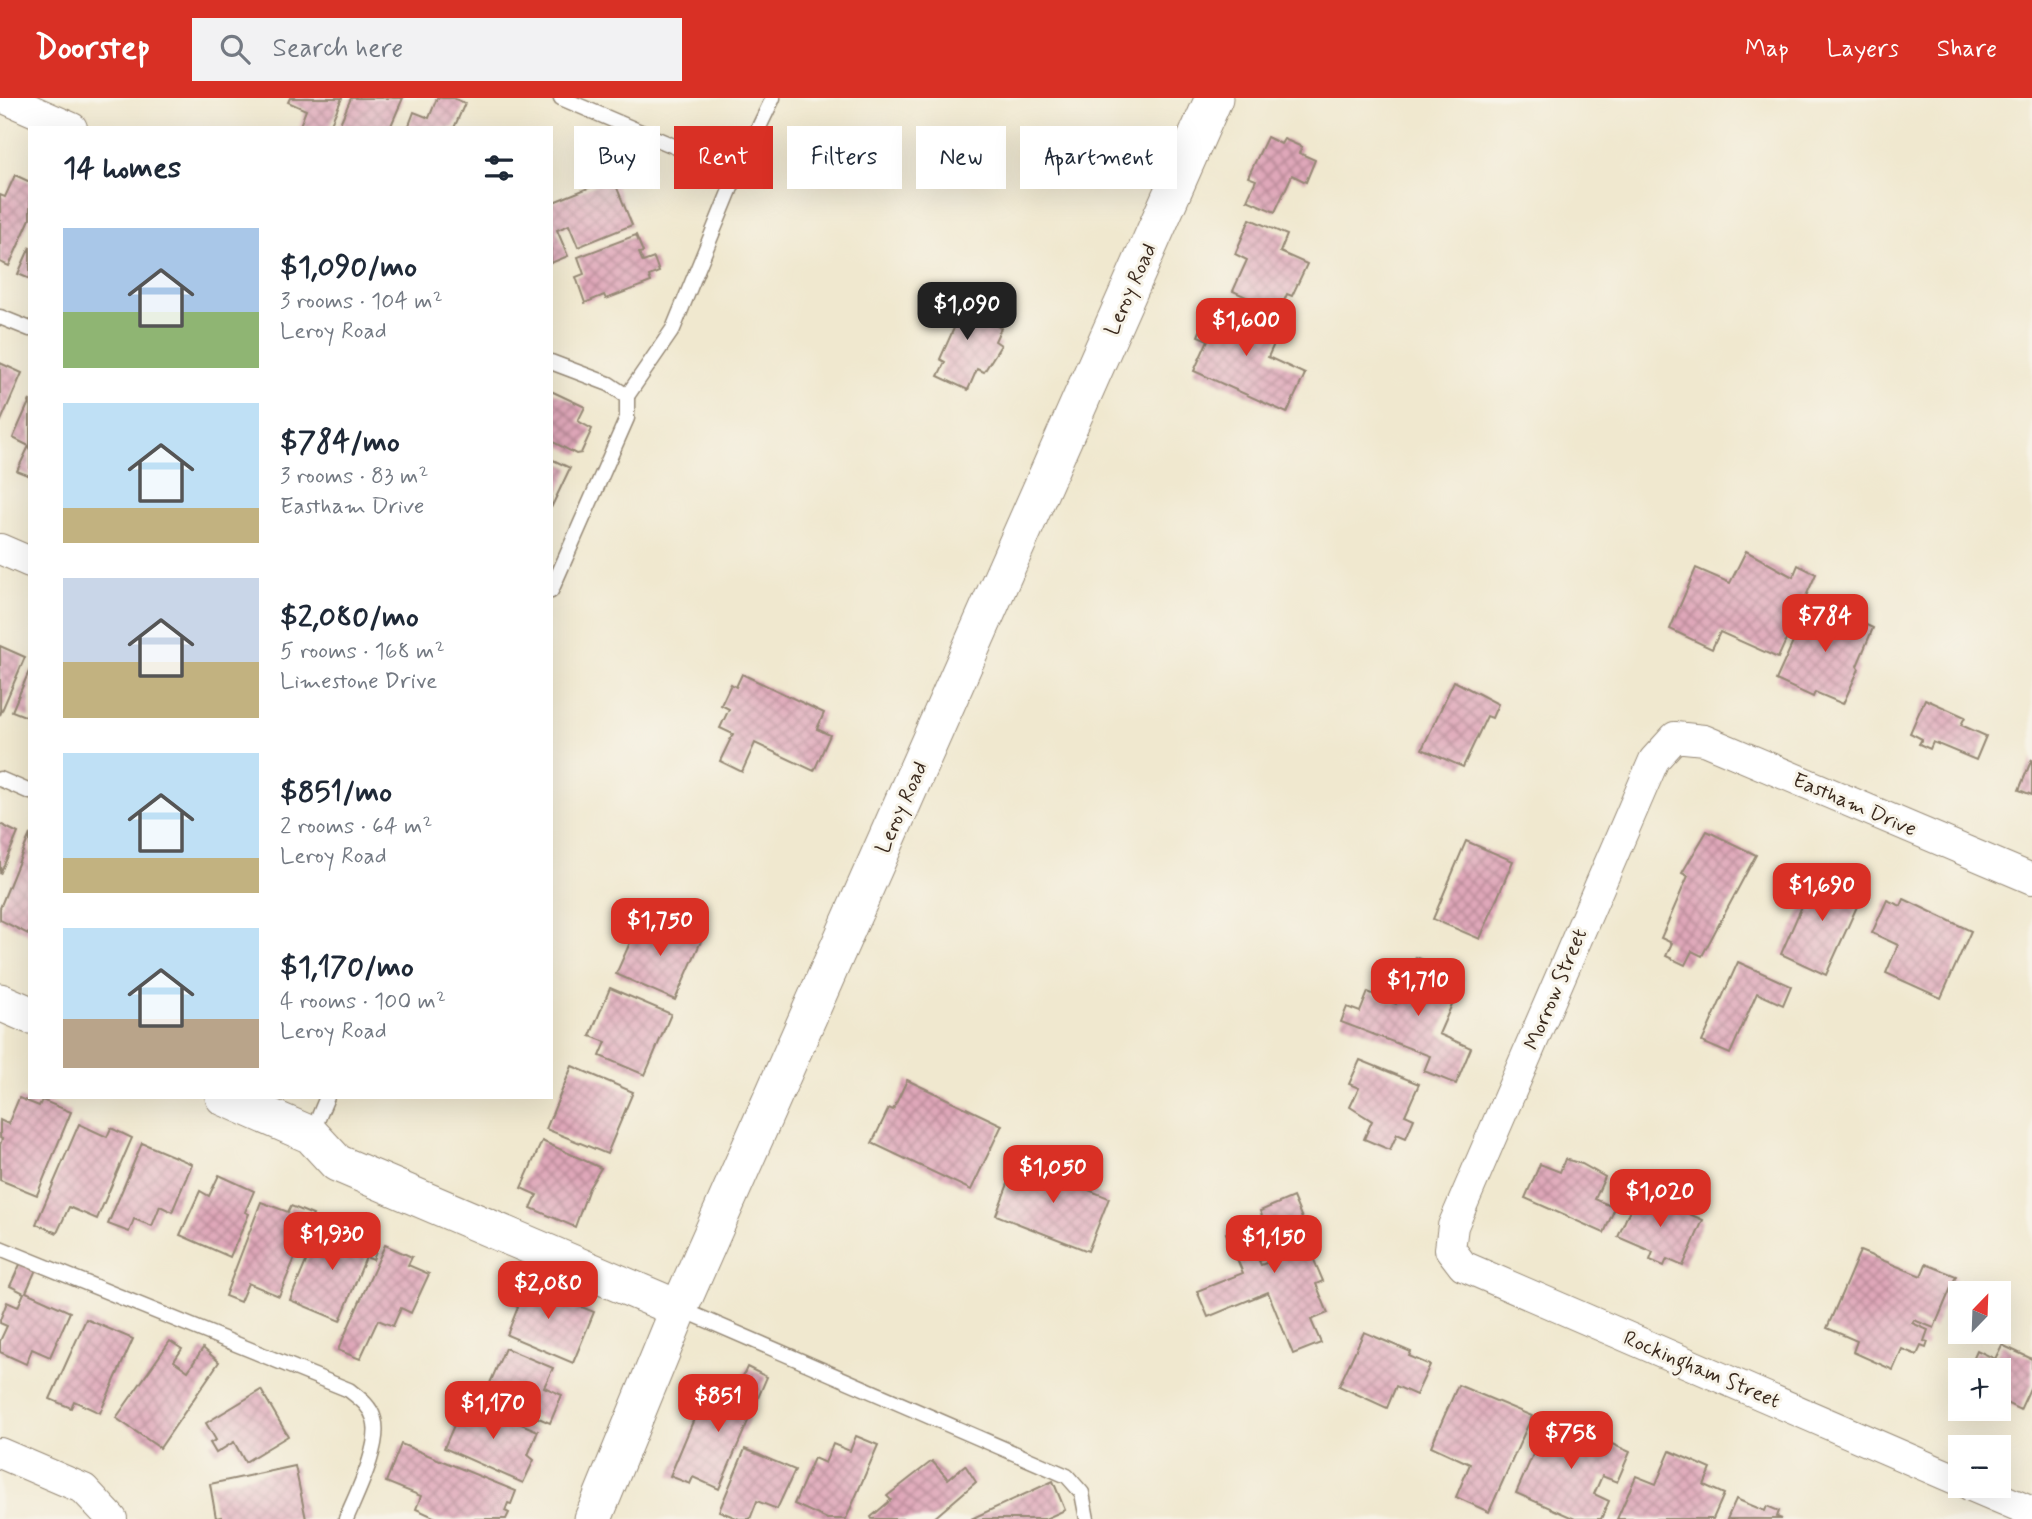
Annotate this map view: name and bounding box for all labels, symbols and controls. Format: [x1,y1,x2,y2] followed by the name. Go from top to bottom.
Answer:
[192,18,682,81] search box
[35,27,150,71] text: Doorstep
[216,30,254,68] icon: search
[272,32,403,66] text: Search here
[1745,34,1789,65] text: Map
[1827,34,1899,65] text: Layers
[1937,34,1997,65] text: Share
[574,126,660,189] chip: Buy
[674,126,773,189] chip: Rent
[787,126,902,189] chip: Filters
[916,126,1006,189] chip: New
[1020,126,1177,189] chip: Apartment
[63,149,181,188] text: 14 homes
[480,149,518,187] icon: filters
[1098,239,1164,340] street label: Leroy Road
[280,248,417,287] text: $1,090/mo
[119,256,203,340] icon: home
[910,282,1024,342] pin: $1,090
[280,287,443,317] text: 3 rooms · 104 m²
[934,290,1000,320] text: $1,090
[1189,299,1303,358] pin: $1,600
[1212,306,1280,336] text: $1,600
[280,317,387,347] text: Leroy Road
[280,423,400,462] text: $784/mo
[119,431,203,515] icon: home
[280,462,428,492] text: 3 rooms · 83 m²
[280,492,425,522] text: Eastham Drive
[1784,594,1866,654] pin: $784
[280,598,419,637] text: $2,080/mo
[1798,602,1852,632] text: $784
[119,606,203,690] icon: home
[280,637,445,667] text: 5 rooms · 168 m²
[280,667,437,697] text: Limestone Drive
[869,757,935,858] street label: Leroy Road
[1788,766,1921,844] street label: Eastham Drive
[280,773,392,812] text: $851/mo
[119,781,203,865] icon: home
[280,812,432,842] text: 2 rooms · 64 m²
[280,842,387,872] text: Leroy Road
[1765,864,1879,923] pin: $1,690
[1789,871,1855,901] text: $1,690
[603,898,717,958] pin: $1,750
[627,906,693,936] text: $1,750
[1518,924,1594,1054] street label: Morrow Street
[280,948,414,987] text: $1,170/mo
[119,956,203,1040] icon: home
[1361,958,1475,1018] pin: $1,710
[1387,966,1449,996] text: $1,710
[280,987,446,1017] text: 4 rooms · 100 m²
[280,1017,387,1047] text: Leroy Road
[996,1146,1110,1205] pin: $1,050
[1019,1153,1087,1183] text: $1,050
[1603,1170,1717,1229] pin: $1,020
[1626,1177,1694,1207] text: $1,020
[275,1212,389,1272] pin: $1,930
[1217,1216,1331,1275] pin: $1,150
[300,1220,364,1250] text: $1,930
[1242,1223,1306,1253] text: $1,150
[491,1262,605,1321] pin: $2,080
[514,1269,582,1299] text: $2,080
[1948,1281,2011,1344] north arrow
[1948,1281,2011,1498] map controls
[1618,1324,1784,1417] street label: Rockingham Street
[1948,1358,2011,1421] button: +
[677,1374,759,1434] pin: $851
[436,1382,550,1441] pin: $1,170
[694,1382,742,1412] text: $851
[461,1389,525,1419] text: $1,170
[1530,1412,1612,1471] pin: $758
[1545,1419,1597,1449] text: $758
[1948,1435,2011,1498] button: −

